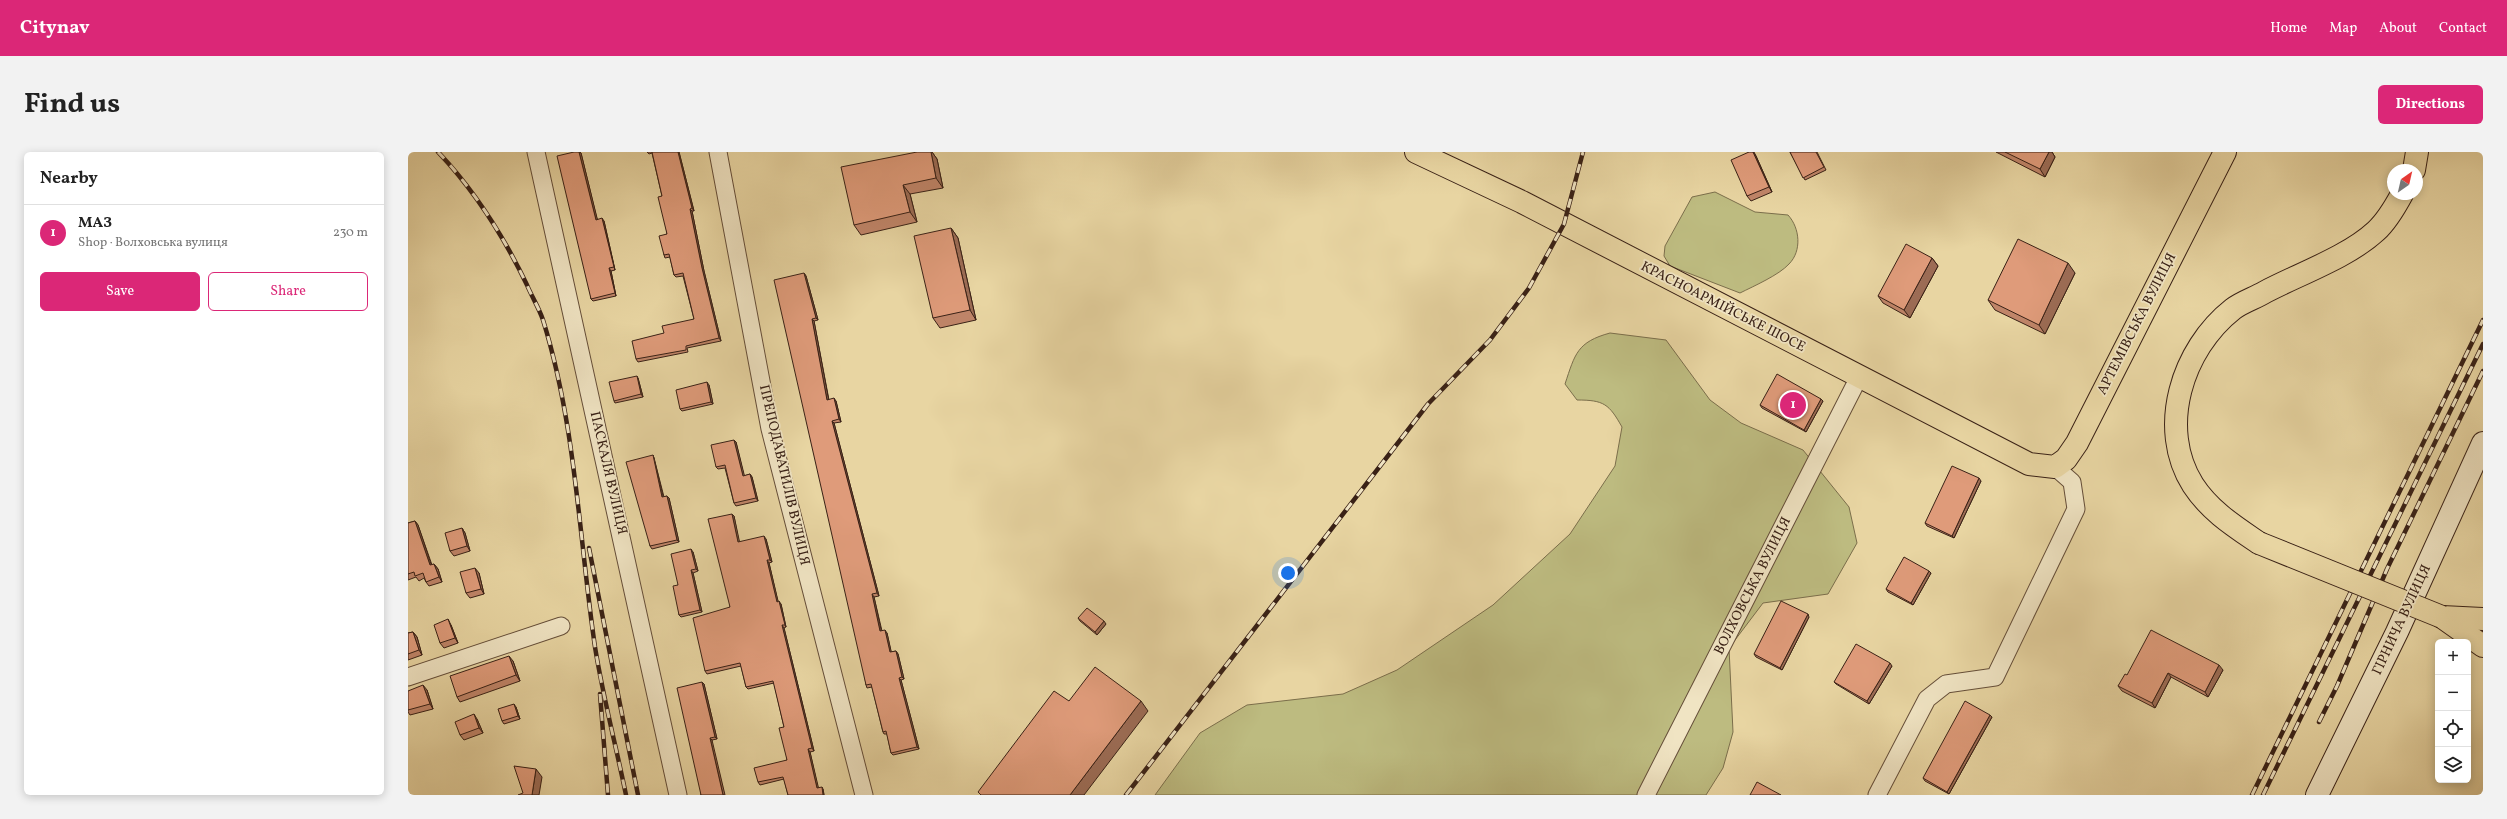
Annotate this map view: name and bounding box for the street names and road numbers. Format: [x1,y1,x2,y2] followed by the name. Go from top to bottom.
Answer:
[2093,250,2181,398] street label: АРТЕМІВСЬКА ВУЛИЦЯ
[1637,256,1809,357] street label: КРАСНОАРМІЙСЬКЕ ШОСЕ
[754,383,814,567] street label: ПРЕПОДАВАТИЛІВ ВУЛИЦЯ
[585,409,631,537] street label: ПАСКАЛЯ ВУЛИЦЯ
[1710,514,1796,658] street label: ВОЛХОВСЬКА ВУЛИЦЯ
[2368,562,2436,678] street label: ГІРНИЧА ВУЛИЦЯ

